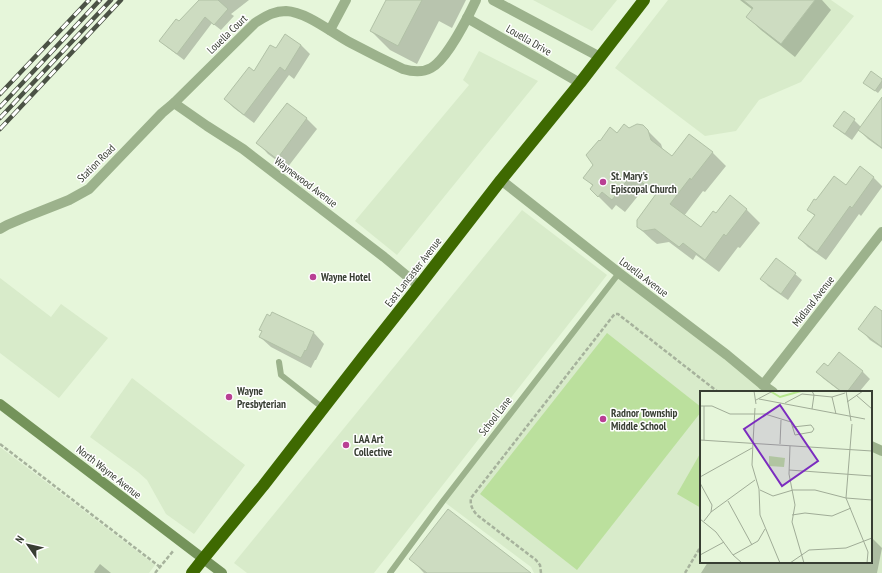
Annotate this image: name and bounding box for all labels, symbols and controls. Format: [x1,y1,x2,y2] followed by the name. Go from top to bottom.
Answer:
[204,11,250,57] street label: Louella Court
[504,21,555,59] street label: Louella Drive
[74,141,118,185] street label: Station Road
[272,154,341,211] street label: Waynewood Avenue
[611,169,677,196] place label: St. Mary's Episcopal Church
[598,177,608,187] marker: St. Mary's Episcopal Church
[382,234,445,309] street label: East Lancaster Avenue
[617,254,672,300] street label: Louella Avenue
[320,270,371,284] place label: Wayne Hotel
[308,272,318,282] marker: Wayne Hotel
[789,272,837,329] street label: Midland Avenue
[236,384,286,411] place label: Wayne Presbyterian
[700,391,872,563] inset map
[224,392,234,402] marker: Wayne Presbyterian
[475,393,515,438] street label: School Lane
[611,406,678,433] place label: Radnor Township Middle School
[598,414,608,424] marker: Radnor Township Middle School
[354,432,393,459] place label: LAA Art Collective
[341,440,351,450] marker: LAA Art Collective
[74,442,145,502] street label: North Wayne Avenue
[8,525,48,565] north arrow
[12,533,27,546] text: N

